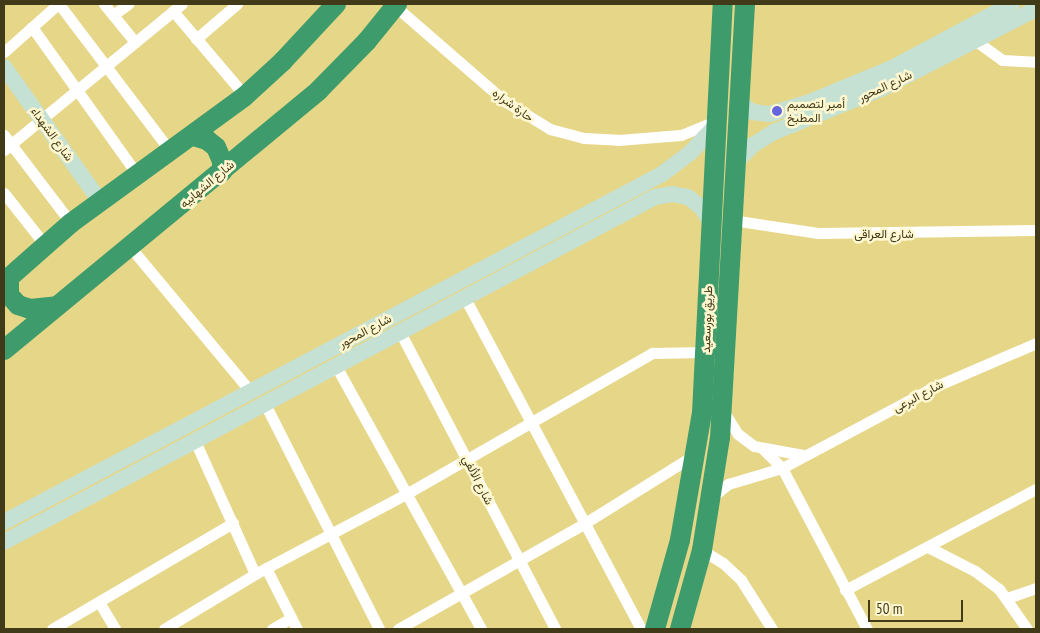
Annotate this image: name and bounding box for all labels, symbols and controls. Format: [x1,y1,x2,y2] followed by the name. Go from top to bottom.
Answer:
[856,67,914,105] street label: شارع المحور
[490,85,536,125] street label: حارة شراره
[787,97,845,125] place label: أمير لتصميم المطبخ
[28,104,76,164] street label: شارع الشهداء
[771,105,783,117] marker: أمير لتصميم المطبخ
[177,157,237,211] street label: شارع الشهابيه
[854,227,914,241] street label: شارع العراقى
[699,285,715,353] street label: طريق بورسعيد
[336,311,394,351] street label: شارع المحور
[890,377,946,415] street label: شارع البرعى
[459,453,497,507] street label: شارع الألفي
[870,590,965,622] scale bar
[876,599,902,618] text: 50 m

